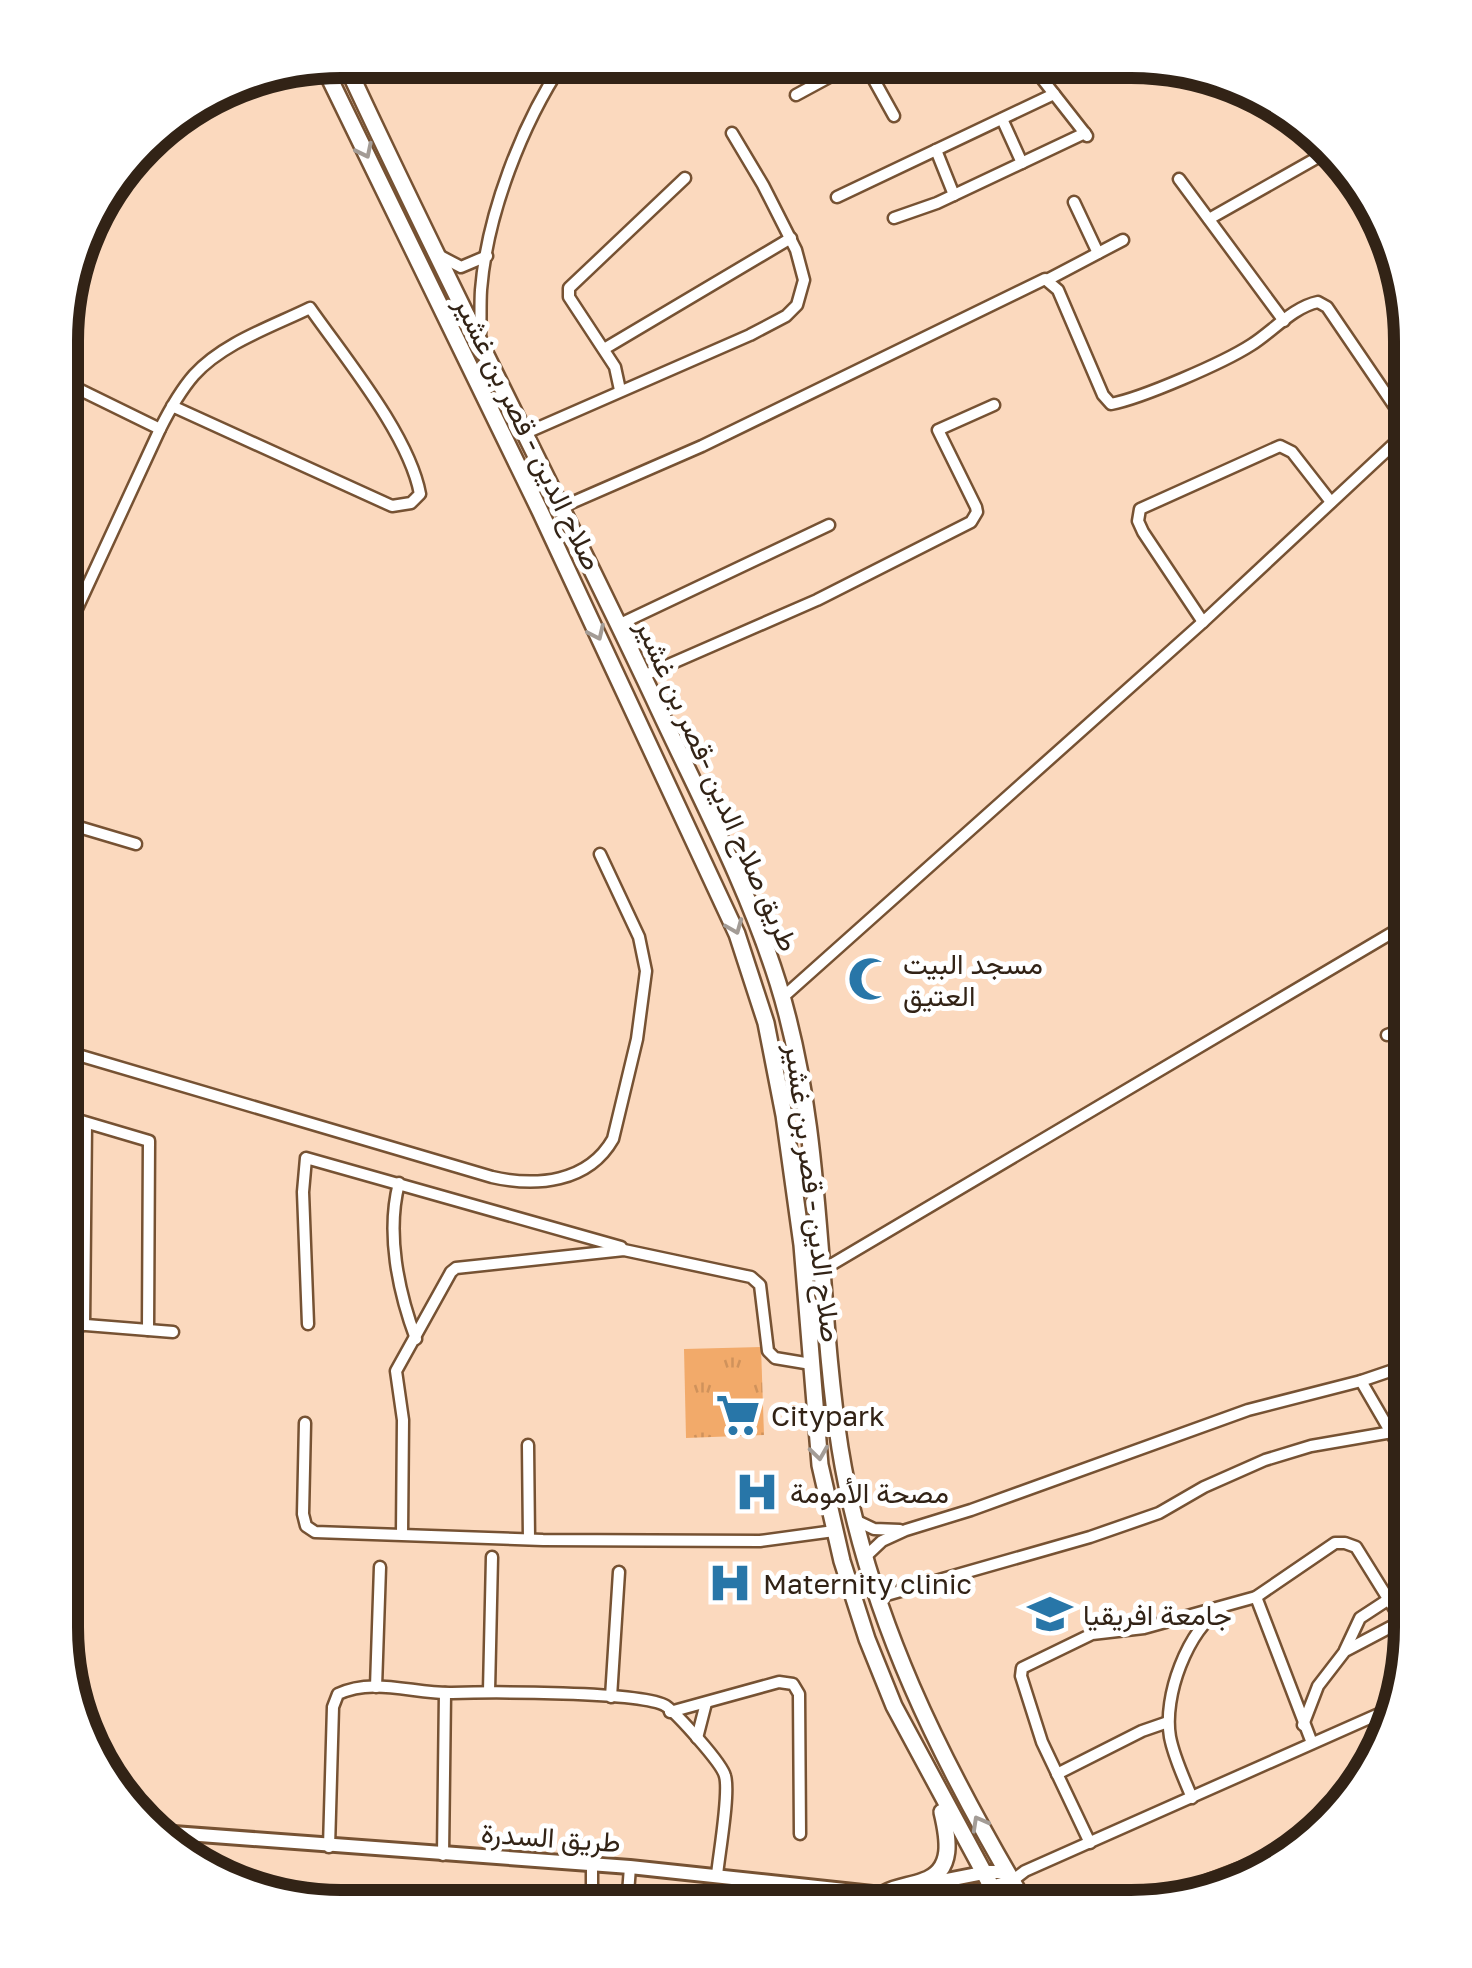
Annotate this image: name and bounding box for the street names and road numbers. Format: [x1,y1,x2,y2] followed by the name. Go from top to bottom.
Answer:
[445,290,610,577] street label: صلاح الدين - قصر بن غشير
[627,613,806,957] street label: طريق صلاح الدين -قصر بن غشير
[776,1041,849,1344] street label: صلاح الدين - قصر بن غشير
[480,1816,622,1860] street label: طريق السدرة

